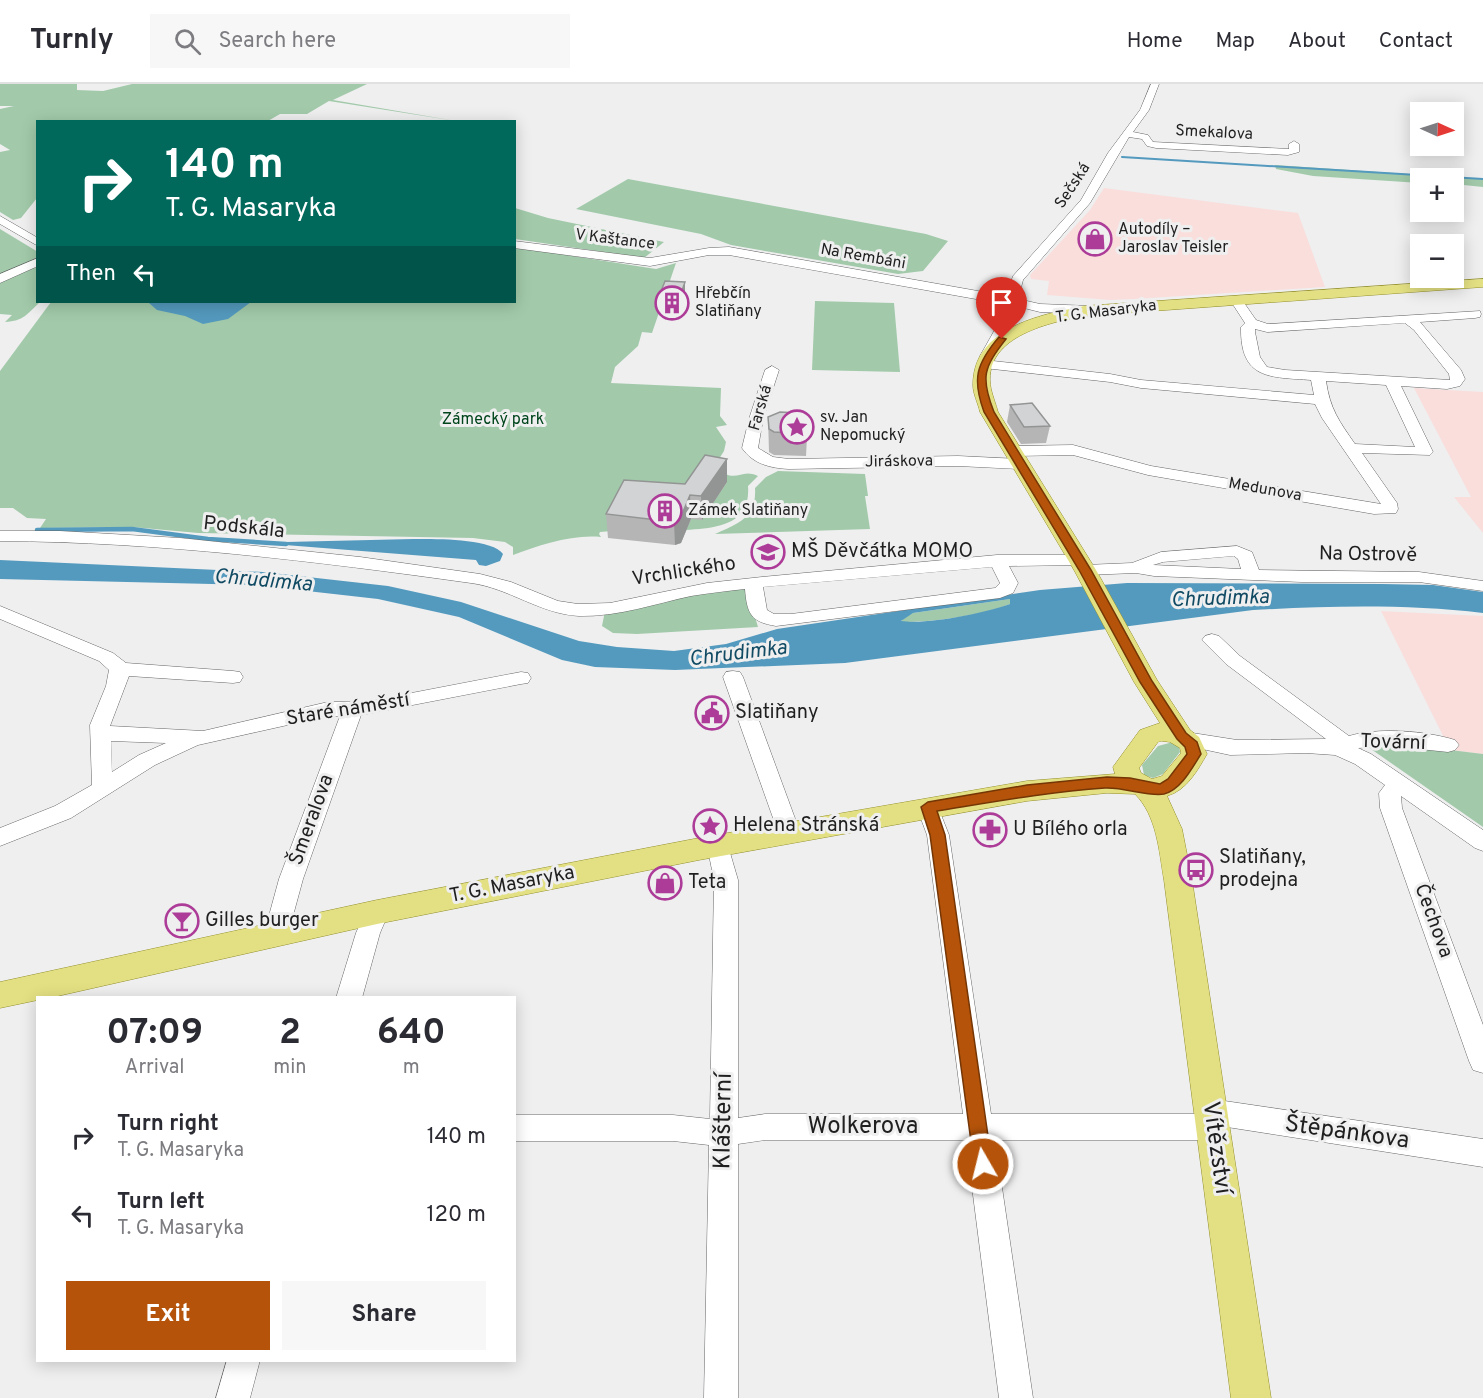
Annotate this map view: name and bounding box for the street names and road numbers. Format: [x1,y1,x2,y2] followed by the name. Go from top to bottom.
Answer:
[1175,121,1253,145] street label: Smekalova
[1051,159,1095,213] street label: Sečská
[574,225,656,255] street label: V Kaštance
[819,240,907,274] street label: Na Rembáni
[1054,296,1158,328] street label: T. G. Masaryka
[745,383,777,433] street label: Farská
[865,451,933,473] street label: Jiráskova
[1227,474,1303,506] street label: Medunova
[202,511,286,545] street label: Podskála
[1319,541,1417,569] street label: Na Ostrově
[630,551,738,593] street label: Vrchlického
[285,687,413,733] street label: Staré náměstí
[1360,729,1428,757] street label: Tovární
[282,770,340,869] street label: Šmeralova
[447,860,577,910] street label: T. G. Masaryka
[1408,880,1460,962] street label: Čechova
[708,1071,740,1170] street label: Klášterní
[1195,1100,1238,1198] street label: Vítězství
[1283,1107,1411,1157] street label: Štěpánkova
[808,1112,918,1142] street label: Wolkerova

